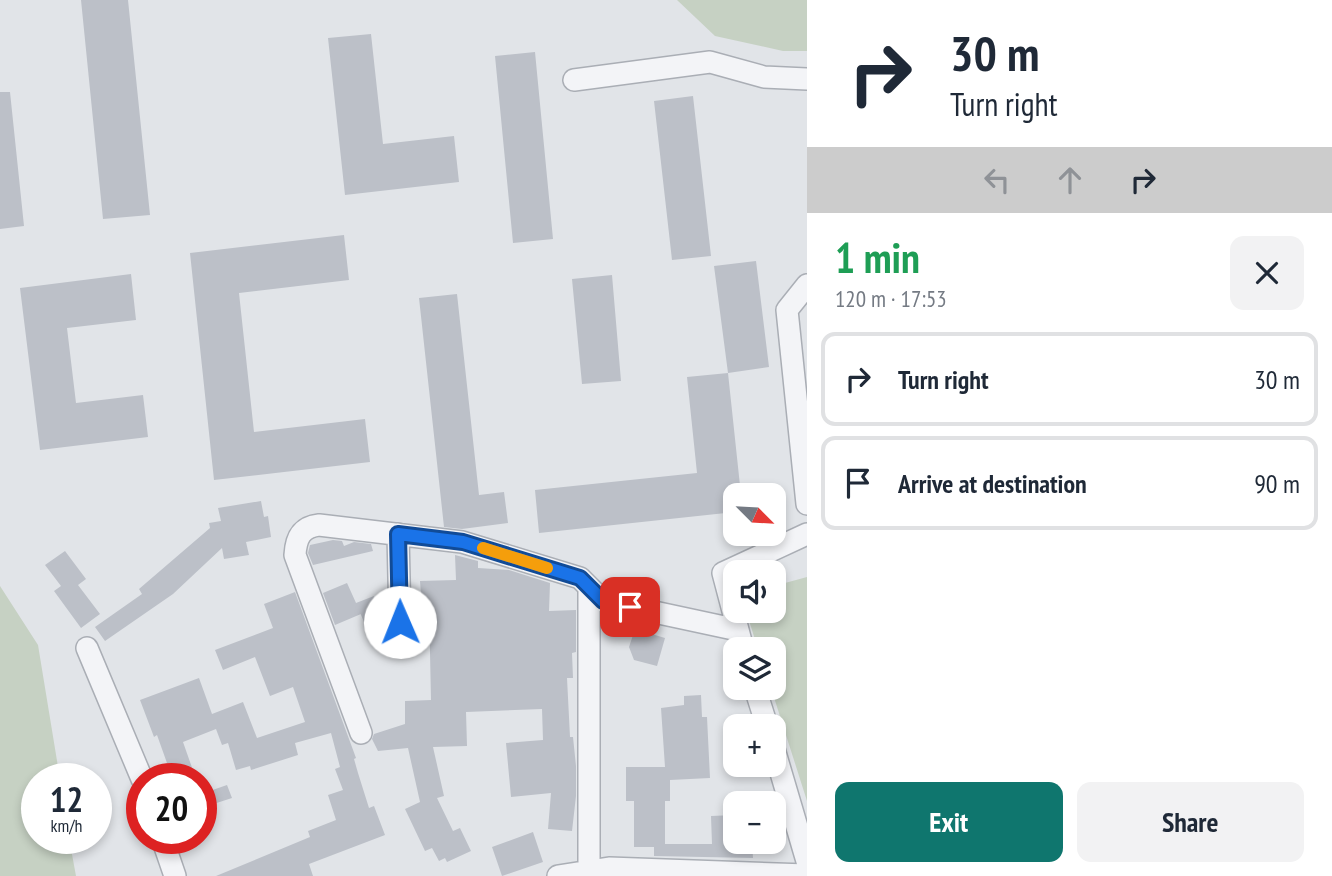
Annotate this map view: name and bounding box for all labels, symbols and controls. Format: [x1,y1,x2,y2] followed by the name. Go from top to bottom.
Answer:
[950,21,1039,85] text: 30 m
[835,28,926,119] icon: right
[950,83,1058,125] text: Turn right
[978,161,1016,199] icon: left
[1051,161,1089,199] icon: ahead
[1124,161,1162,199] icon: right
[835,230,920,285] text: 1 min
[1230,236,1304,310] button: close
[835,284,947,313] text: 120 m · 17:53
[839,360,877,398] icon: right
[898,363,989,396] text: Turn right
[1254,363,1300,396] text: 30 m
[839,464,877,502] icon: arrive
[898,467,1087,500] text: Arrive at destination
[1254,467,1300,500] text: 90 m
[723,483,786,546] north arrow
[723,483,786,854] map controls
[723,560,786,623] button: sound
[600,577,660,637] pin
[363,585,437,659] position arrow
[611,588,649,626] icon: arrive
[723,637,786,700] button: layers
[723,714,786,777] button: +
[126,763,217,854] speed limit sign: 20
[50,776,83,822] text: 12
[835,782,1063,862] button: Exit
[1077,782,1304,862] button: Share
[723,791,786,854] button: −
[51,814,82,837] text: km/h

